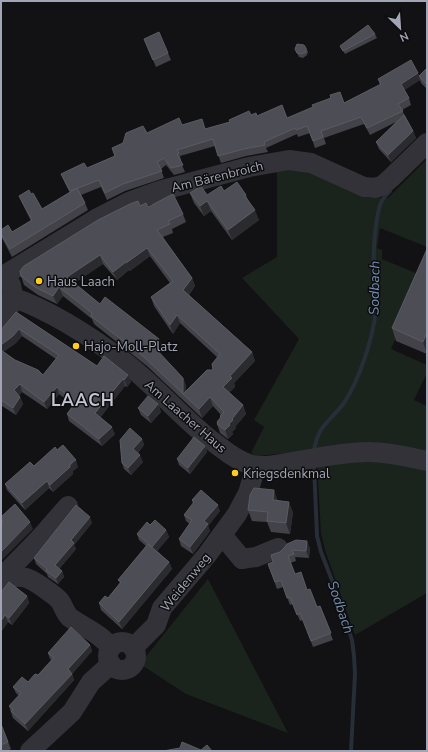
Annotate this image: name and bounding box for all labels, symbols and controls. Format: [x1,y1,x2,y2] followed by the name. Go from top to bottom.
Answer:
[380,8,420,48] north arrow
[397,28,411,45] text: N
[169,157,265,197] street label: Am Bärenbroich
[365,261,384,315] water label: Sodbach
[47,273,115,291] place label: Haus Laach
[34,276,44,286] marker: Haus Laach
[84,338,178,356] place label: Hajo-Moll-Platz
[71,341,81,351] marker: Hajo-Moll-Platz
[140,376,230,457] street label: Am Laacher Haus
[51,389,115,412] district label: LAACH
[243,465,330,483] place label: Kriegsdenkmal
[230,468,240,478] marker: Kriegsdenkmal
[157,550,215,616] street label: Weidenweg
[323,578,358,636] water label: Sodbach

